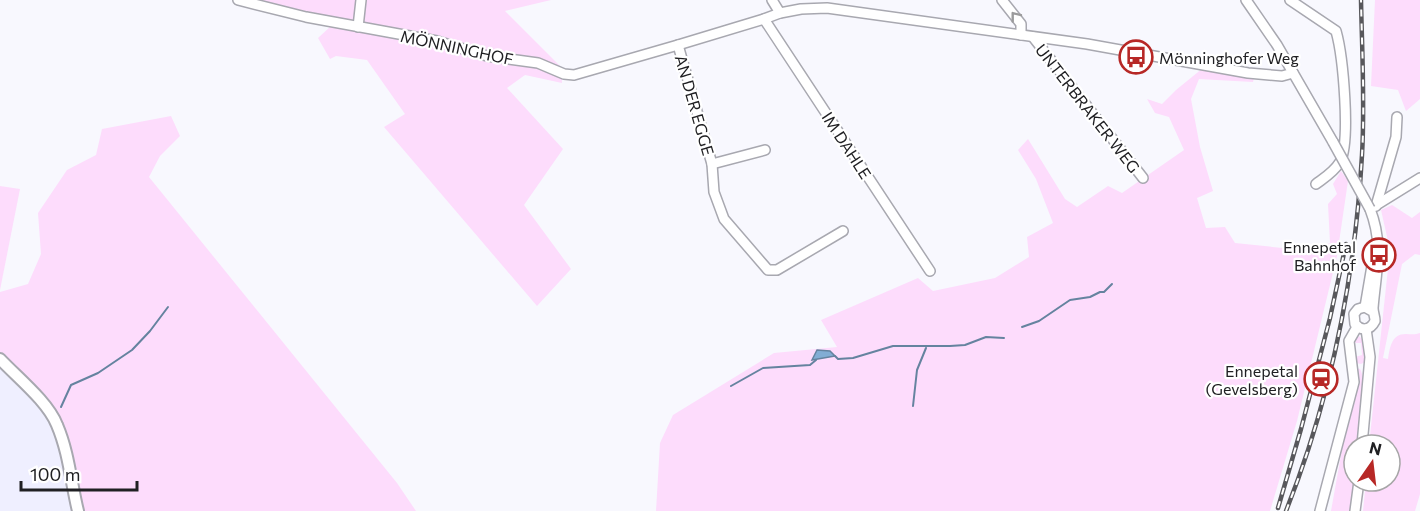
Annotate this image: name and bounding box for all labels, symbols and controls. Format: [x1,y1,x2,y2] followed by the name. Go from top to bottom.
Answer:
[1011,12,1022,23] one-way arrow
[399,26,515,68] street label: MÖNNINGHOF
[1118,39,1154,75] bus stop icon: Mönninghofer Weg
[1032,40,1144,176] street label: UNTERBRAKER WEG
[1159,48,1299,67] place label: Mönninghofer Weg
[672,53,718,157] street label: AN DER EGGE
[818,108,876,182] street label: IM DAHLE
[1283,237,1357,274] place label: Ennepetal Bahnhof
[1361,237,1397,273] bus stop icon: Ennepetal Bahnhof
[1206,361,1298,398] place label: Ennepetal (Gevelsberg)
[1303,361,1339,397] station icon: Ennepetal (Gevelsberg)
[1342,433,1402,493] north arrow
[1368,437,1384,459] text: N
[21,454,136,492] scale bar
[30,463,80,485] text: 100 m

